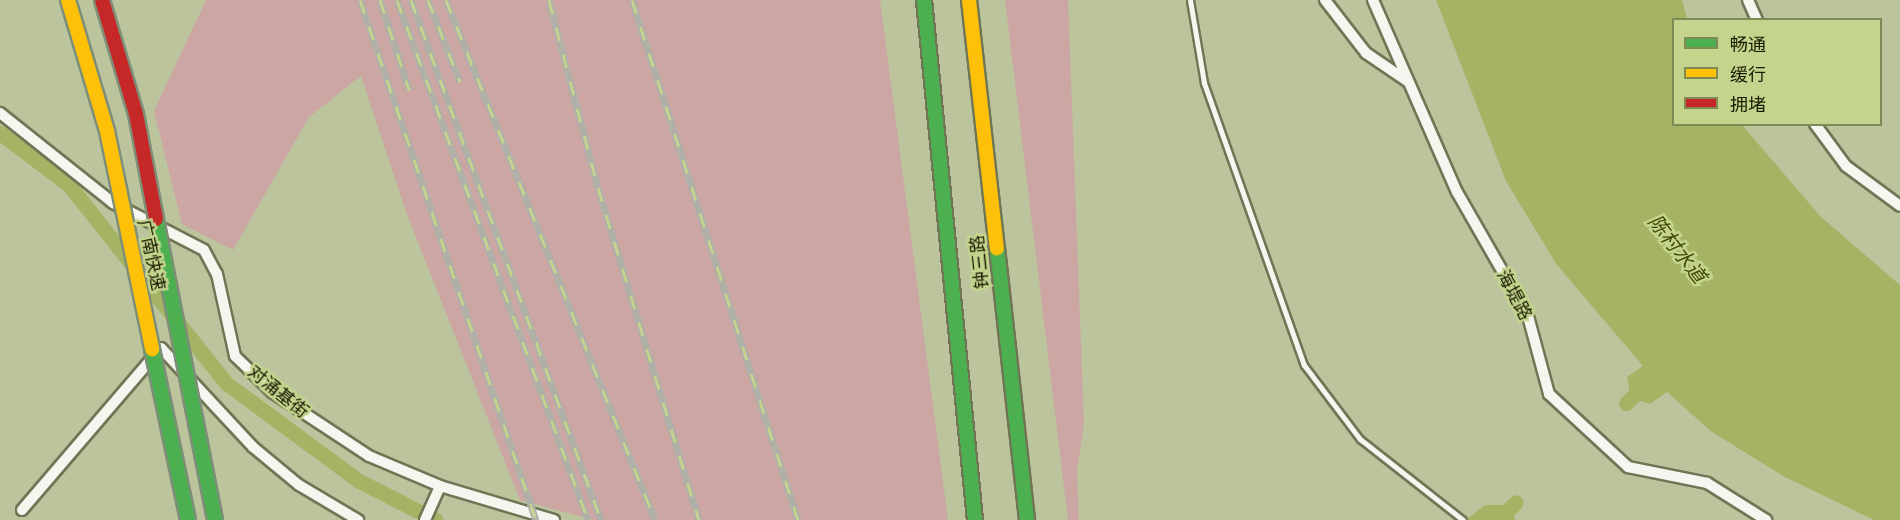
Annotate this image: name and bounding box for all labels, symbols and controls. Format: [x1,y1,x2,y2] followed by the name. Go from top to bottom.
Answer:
[1672,18,1882,126] legend
[1730,35,1766,55] text: 畅通
[1730,65,1766,85] text: 缓行
[1730,95,1766,115] text: 拥堵
[1643,210,1711,288] water label: 陈村水道
[133,218,169,292] street label: 广南快速
[966,234,994,290] street label: 钟三路
[1492,266,1536,324] street label: 海堤路
[243,361,313,423] street label: 对涌基街

